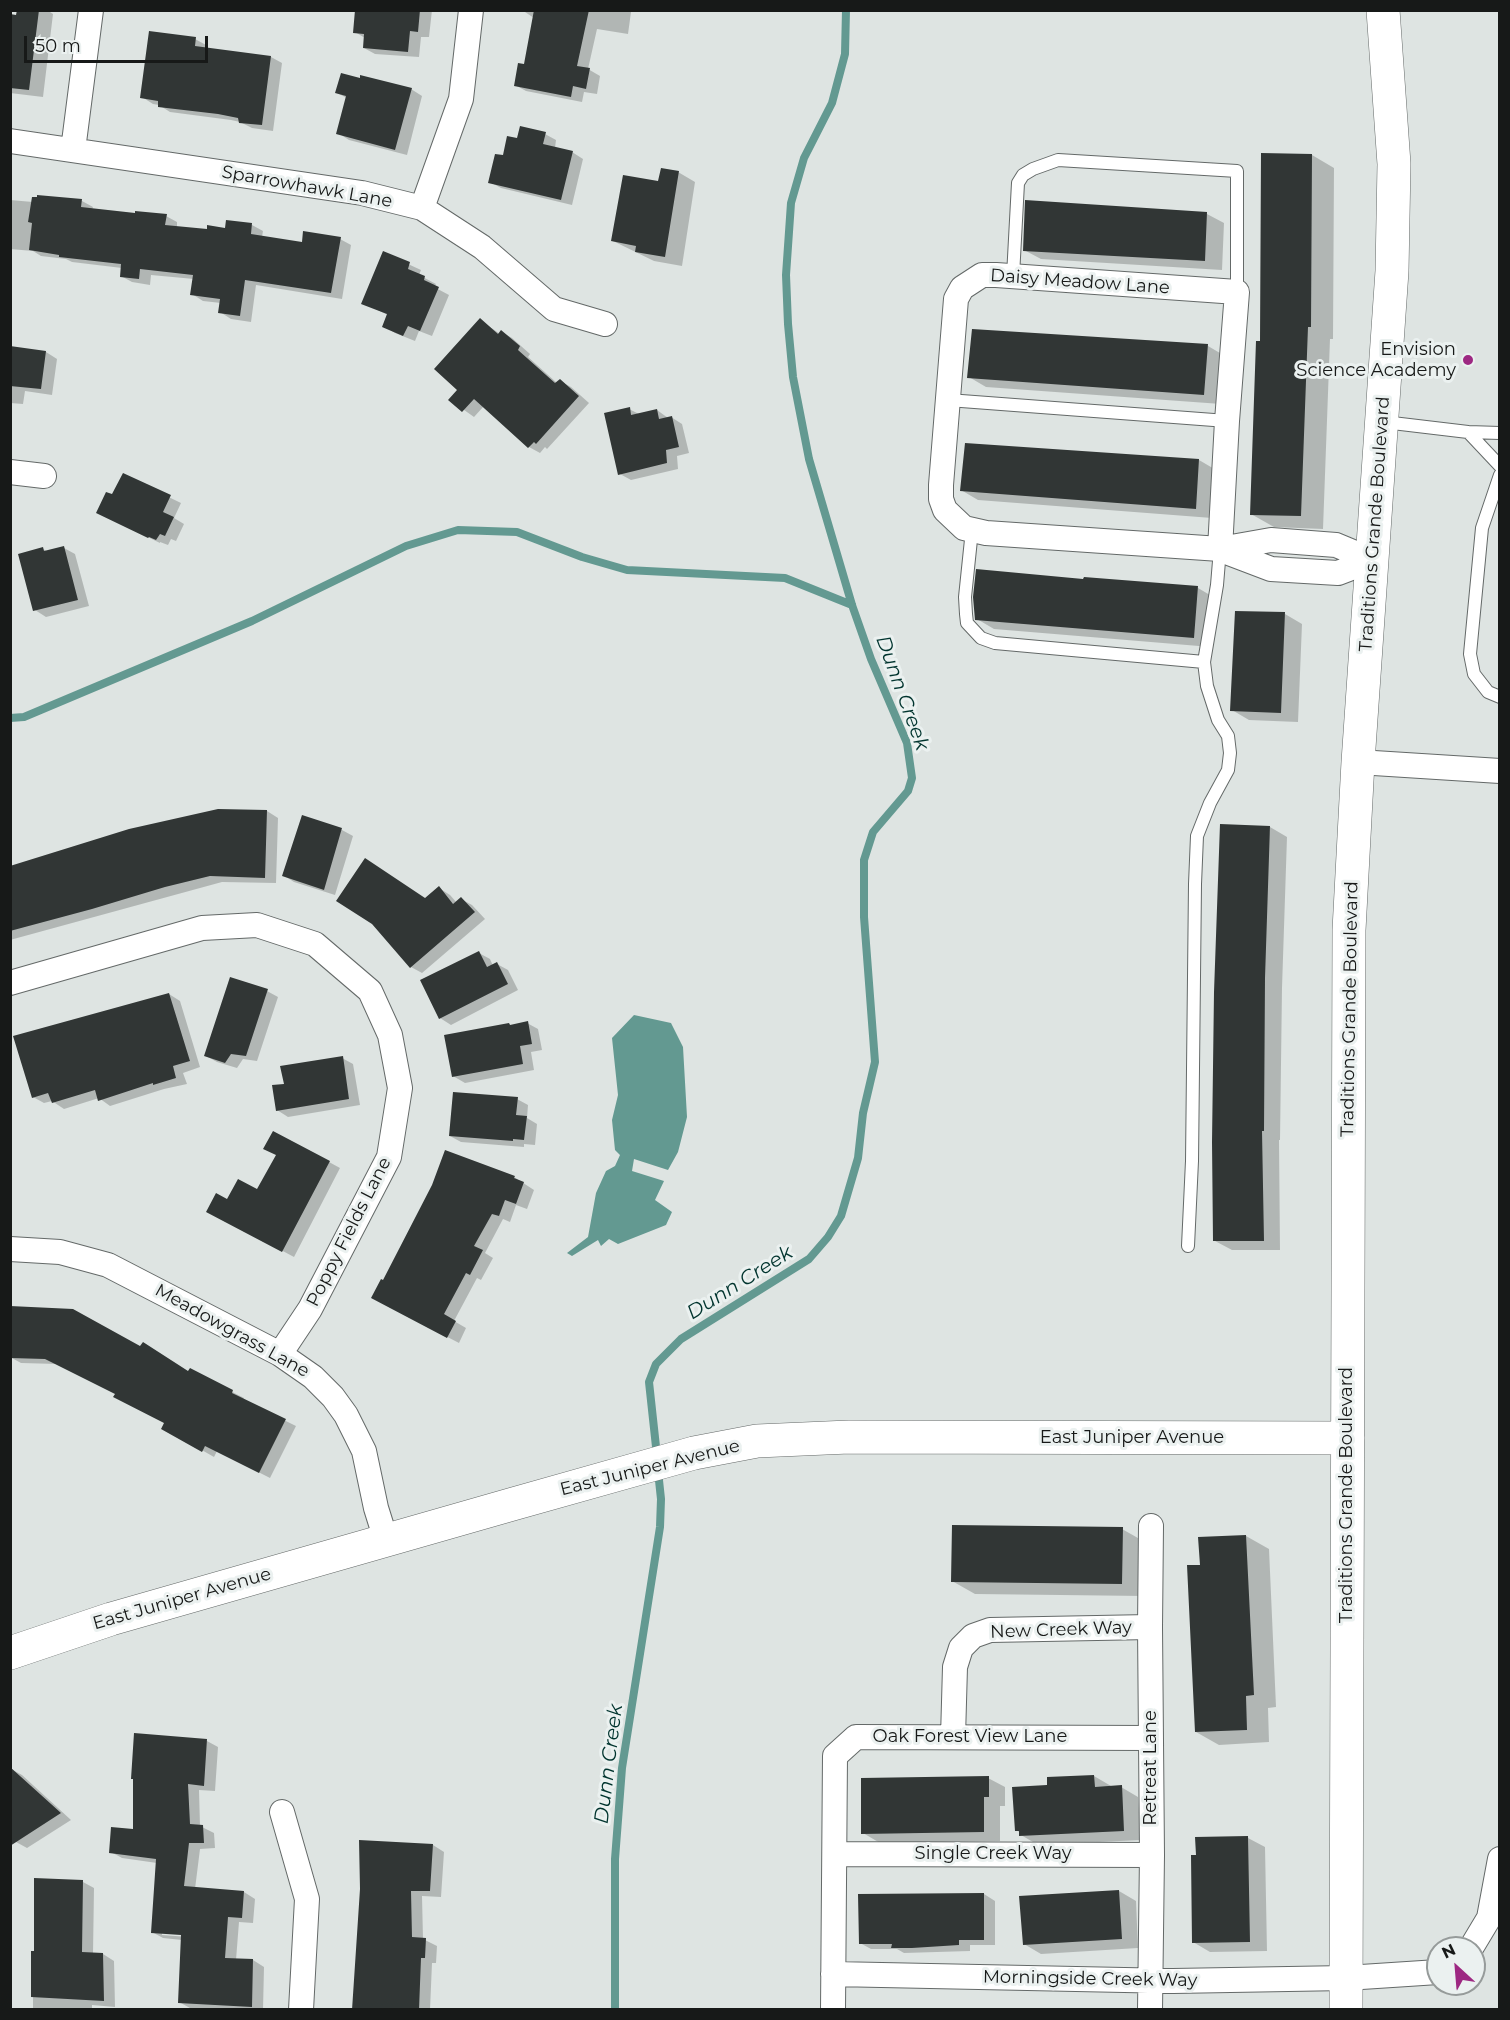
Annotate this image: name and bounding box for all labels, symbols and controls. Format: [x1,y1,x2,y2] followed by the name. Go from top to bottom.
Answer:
[27,24,212,62] scale bar
[35,35,81,57] text: 50 m
[220,161,394,213] street label: Sparrowhawk Lane
[989,265,1171,299] street label: Daisy Meadow Lane
[1296,339,1456,382] place label: Envision Science Academy
[1461,353,1475,367] marker: Envision Science Academy
[1355,396,1395,652] street label: Traditions Grande Boulevard
[870,632,934,754] water label: Dunn Creek
[1337,881,1363,1137] street label: Traditions Grande Boulevard
[302,1154,396,1310] street label: Poppy Fields Lane
[683,1241,797,1325] water label: Dunn Creek
[151,1280,313,1382] street label: Meadowgrass Lane
[1336,1367,1358,1623] street label: Traditions Grande Boulevard
[1040,1427,1224,1449] street label: East Juniper Avenue
[558,1435,742,1501] street label: East Juniper Avenue
[90,1563,274,1635] street label: East Juniper Avenue
[990,1617,1132,1643] street label: New Creek Way
[590,1703,628,1825] water label: Dunn Creek
[1140,1710,1162,1826] street label: Retreat Lane
[873,1726,1067,1748] street label: Oak Forest View Lane
[915,1843,1071,1865] street label: Single Creek Way
[1426,1936,1486,1996] north arrow
[1439,1940,1459,1963] text: N
[983,1966,1197,1992] street label: Morningside Creek Way

